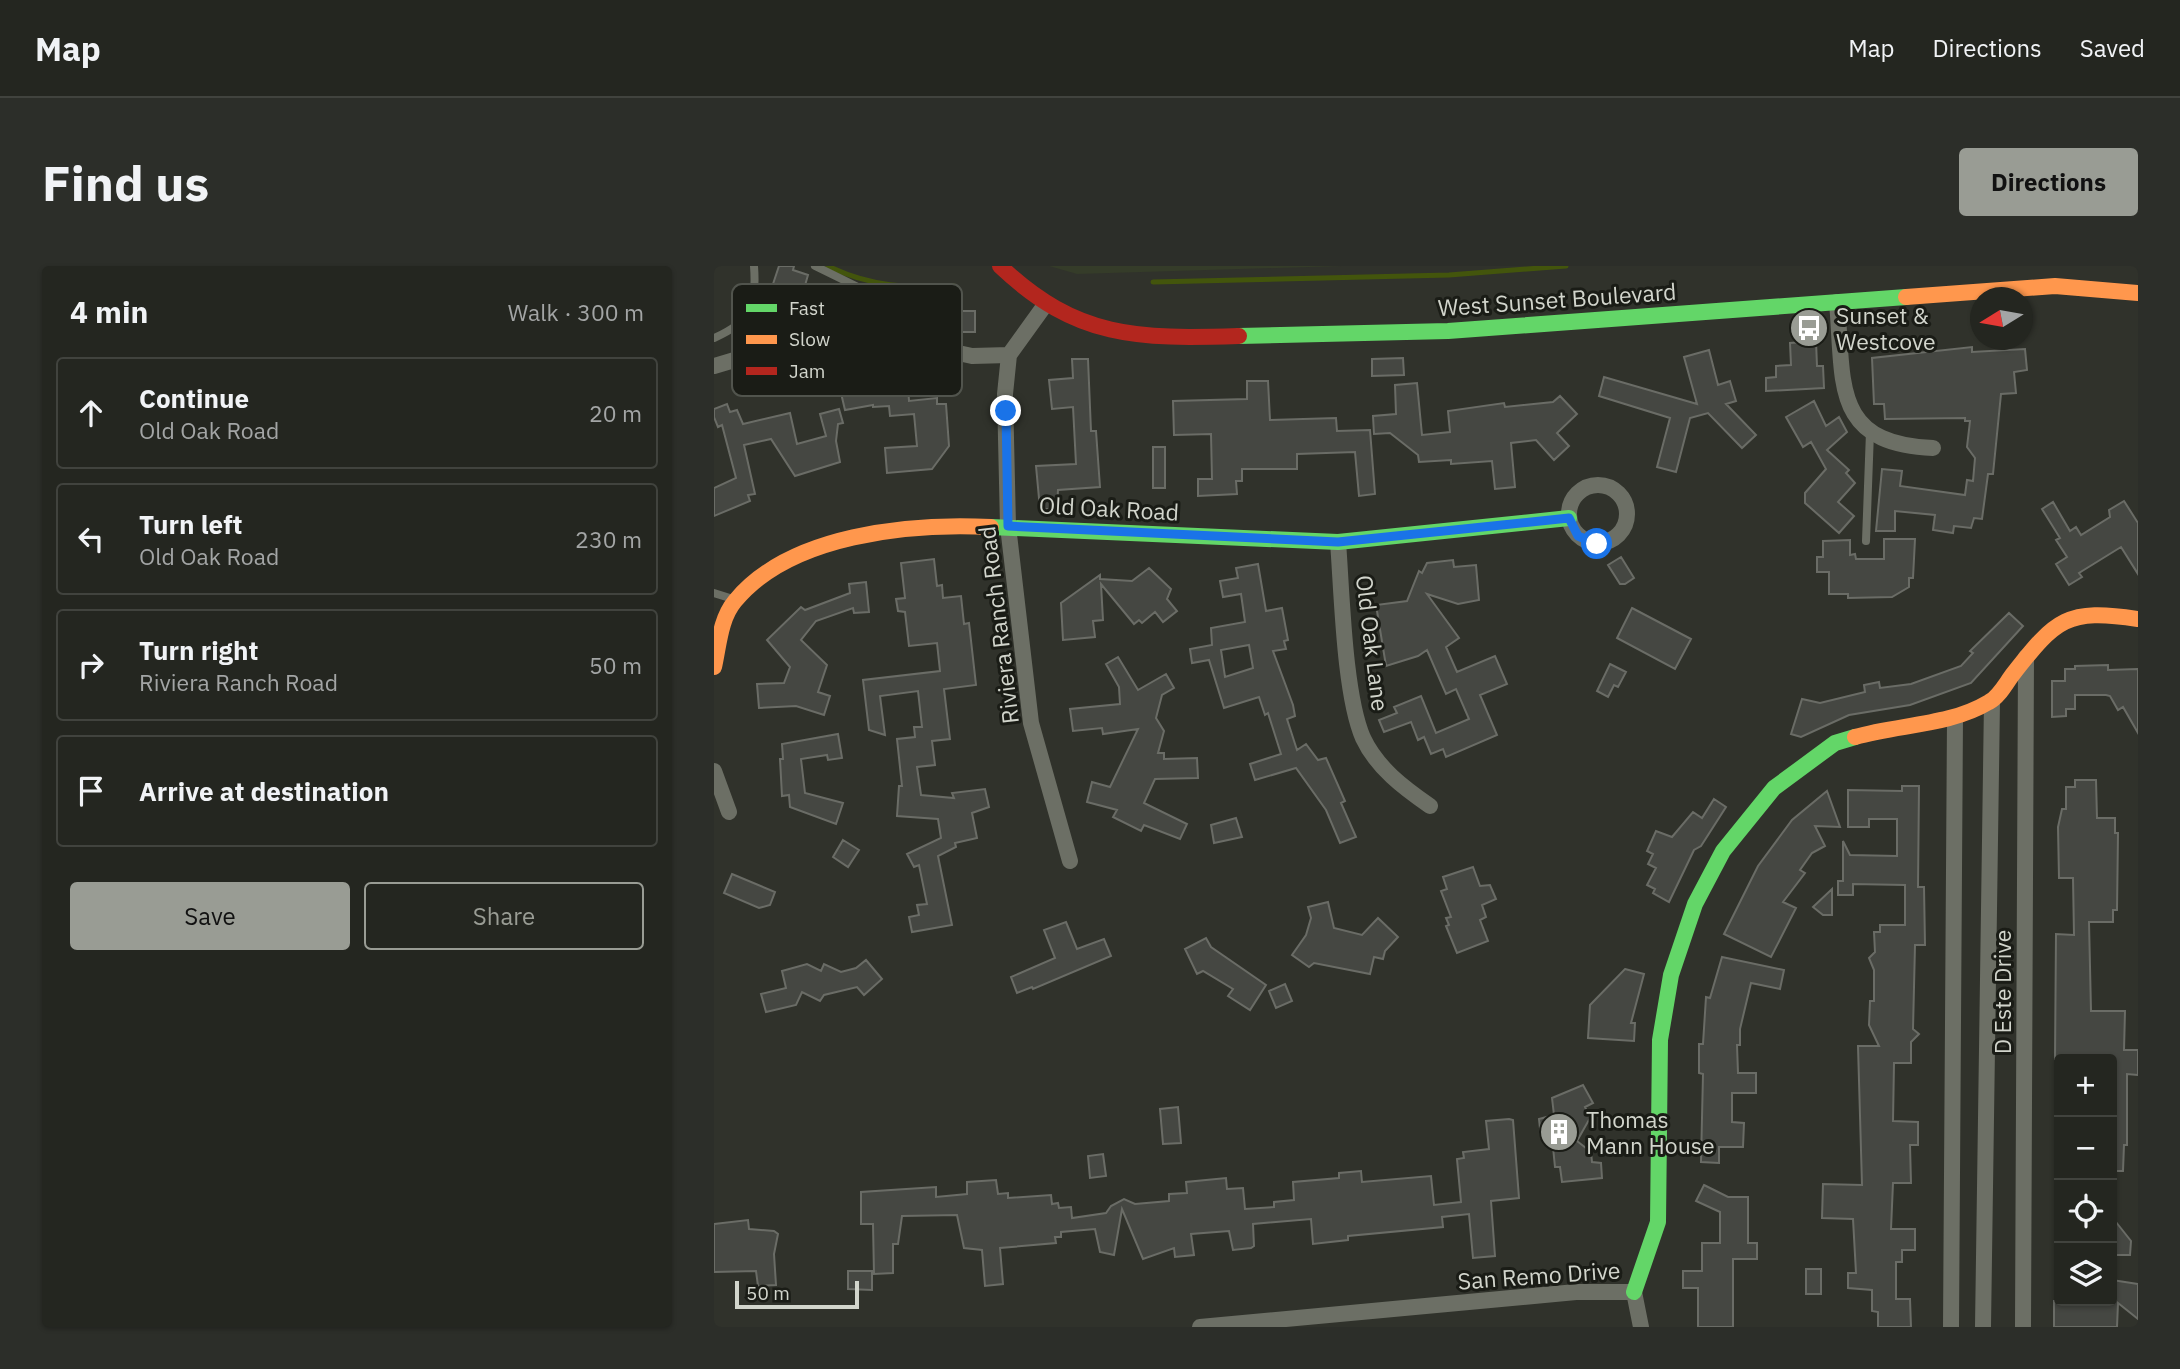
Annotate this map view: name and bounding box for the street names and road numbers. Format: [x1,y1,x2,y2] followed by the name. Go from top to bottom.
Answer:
[1437,276,1677,322] street label: West Sunset Boulevard
[1038,489,1180,527] street label: Old Oak Road
[971,524,1025,726] street label: Riviera Ranch Road
[1350,573,1396,713] street label: Old Oak Lane
[1987,930,2017,1054] street label: D Este Drive
[1457,1254,1621,1296] street label: San Remo Drive

